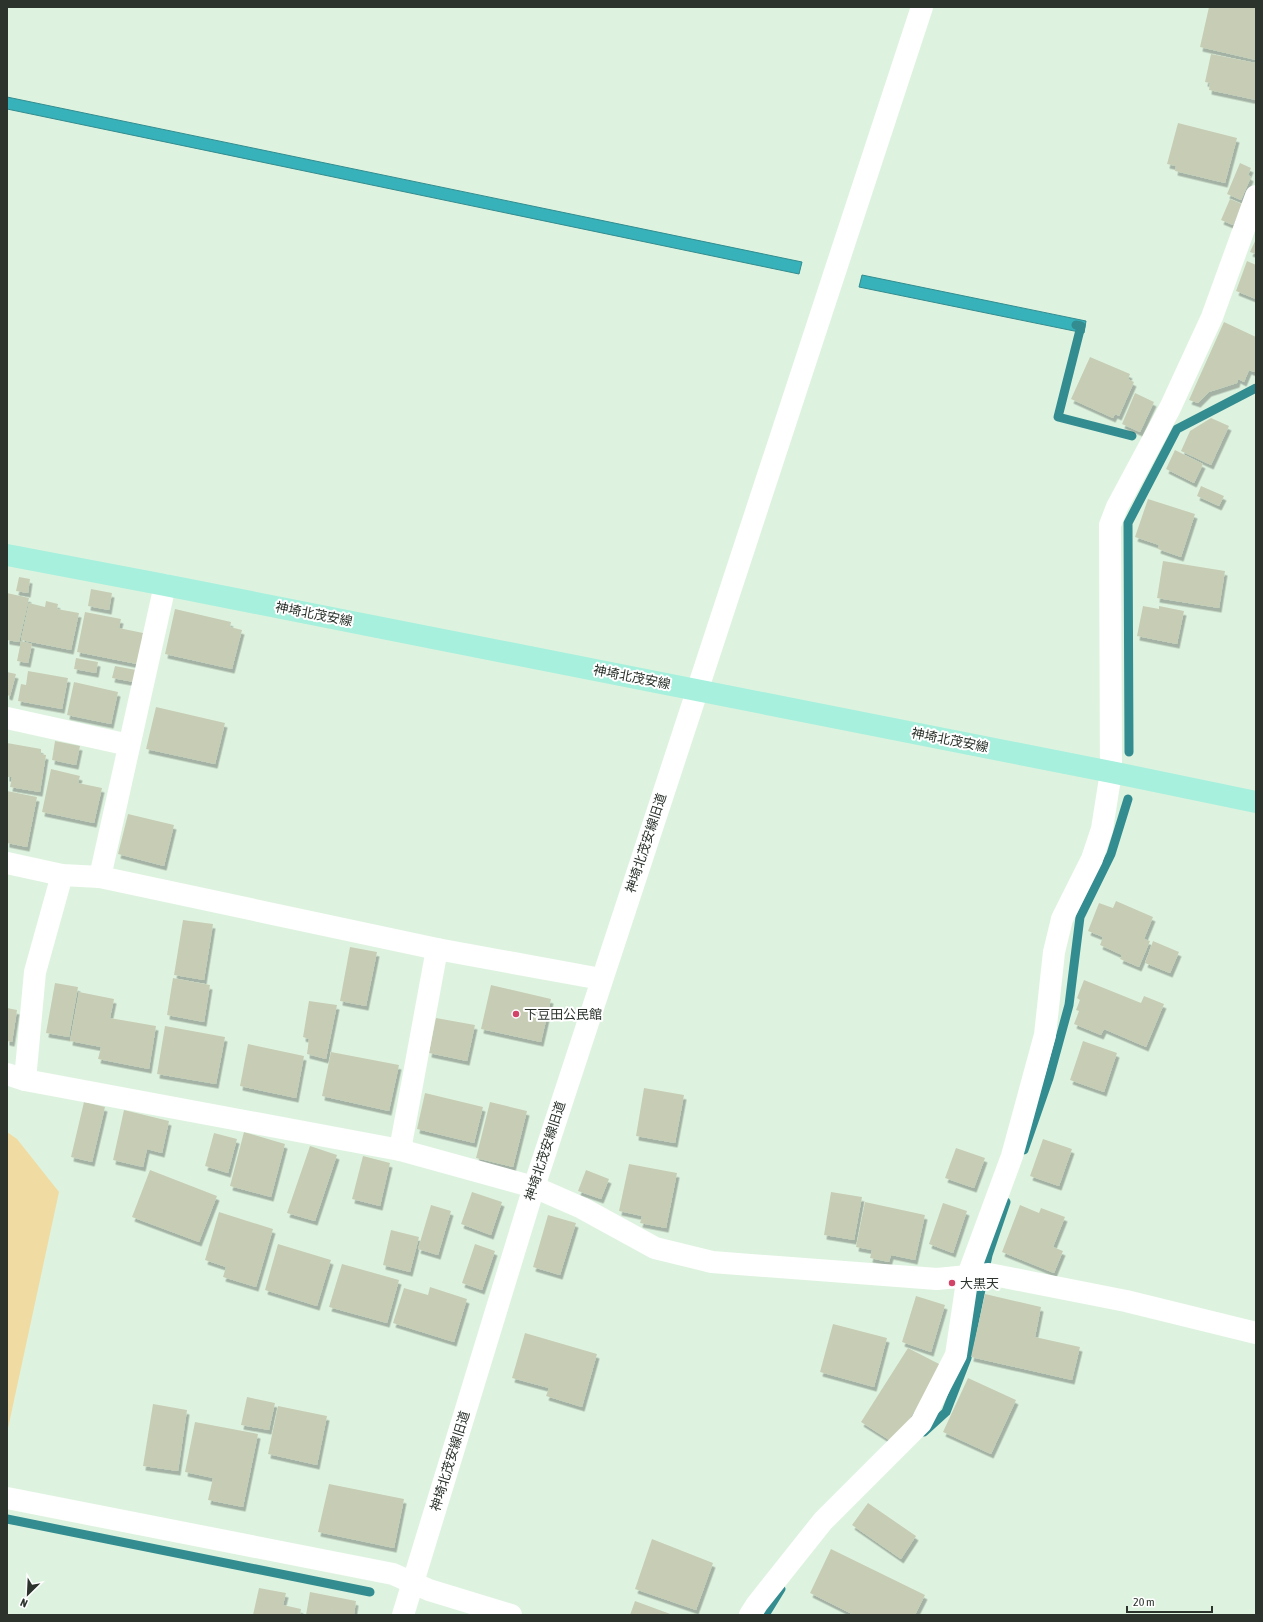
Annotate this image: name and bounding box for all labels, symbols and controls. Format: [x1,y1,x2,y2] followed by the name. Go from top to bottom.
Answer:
[274,599,354,629] street label: 神埼北茂安線
[592,662,672,692] street label: 神埼北茂安線
[910,725,990,755] street label: 神埼北茂安線
[623,791,669,895] street label: 神埼北茂安線旧道
[524,1007,602,1022] place label: 下豆田公民館
[511,1009,521,1019] marker: 下豆田公民館
[522,1099,568,1203] street label: 神埼北茂安線旧道
[960,1276,999,1291] place label: 大黒天
[947,1278,957,1288] marker: 大黒天
[428,1409,472,1513] street label: 神埼北茂安線旧道
[8,1574,48,1614] north arrow
[1127,1588,1212,1614] scale bar
[1133,1595,1155,1609] text: 20 m
[19,1596,29,1610] text: N

